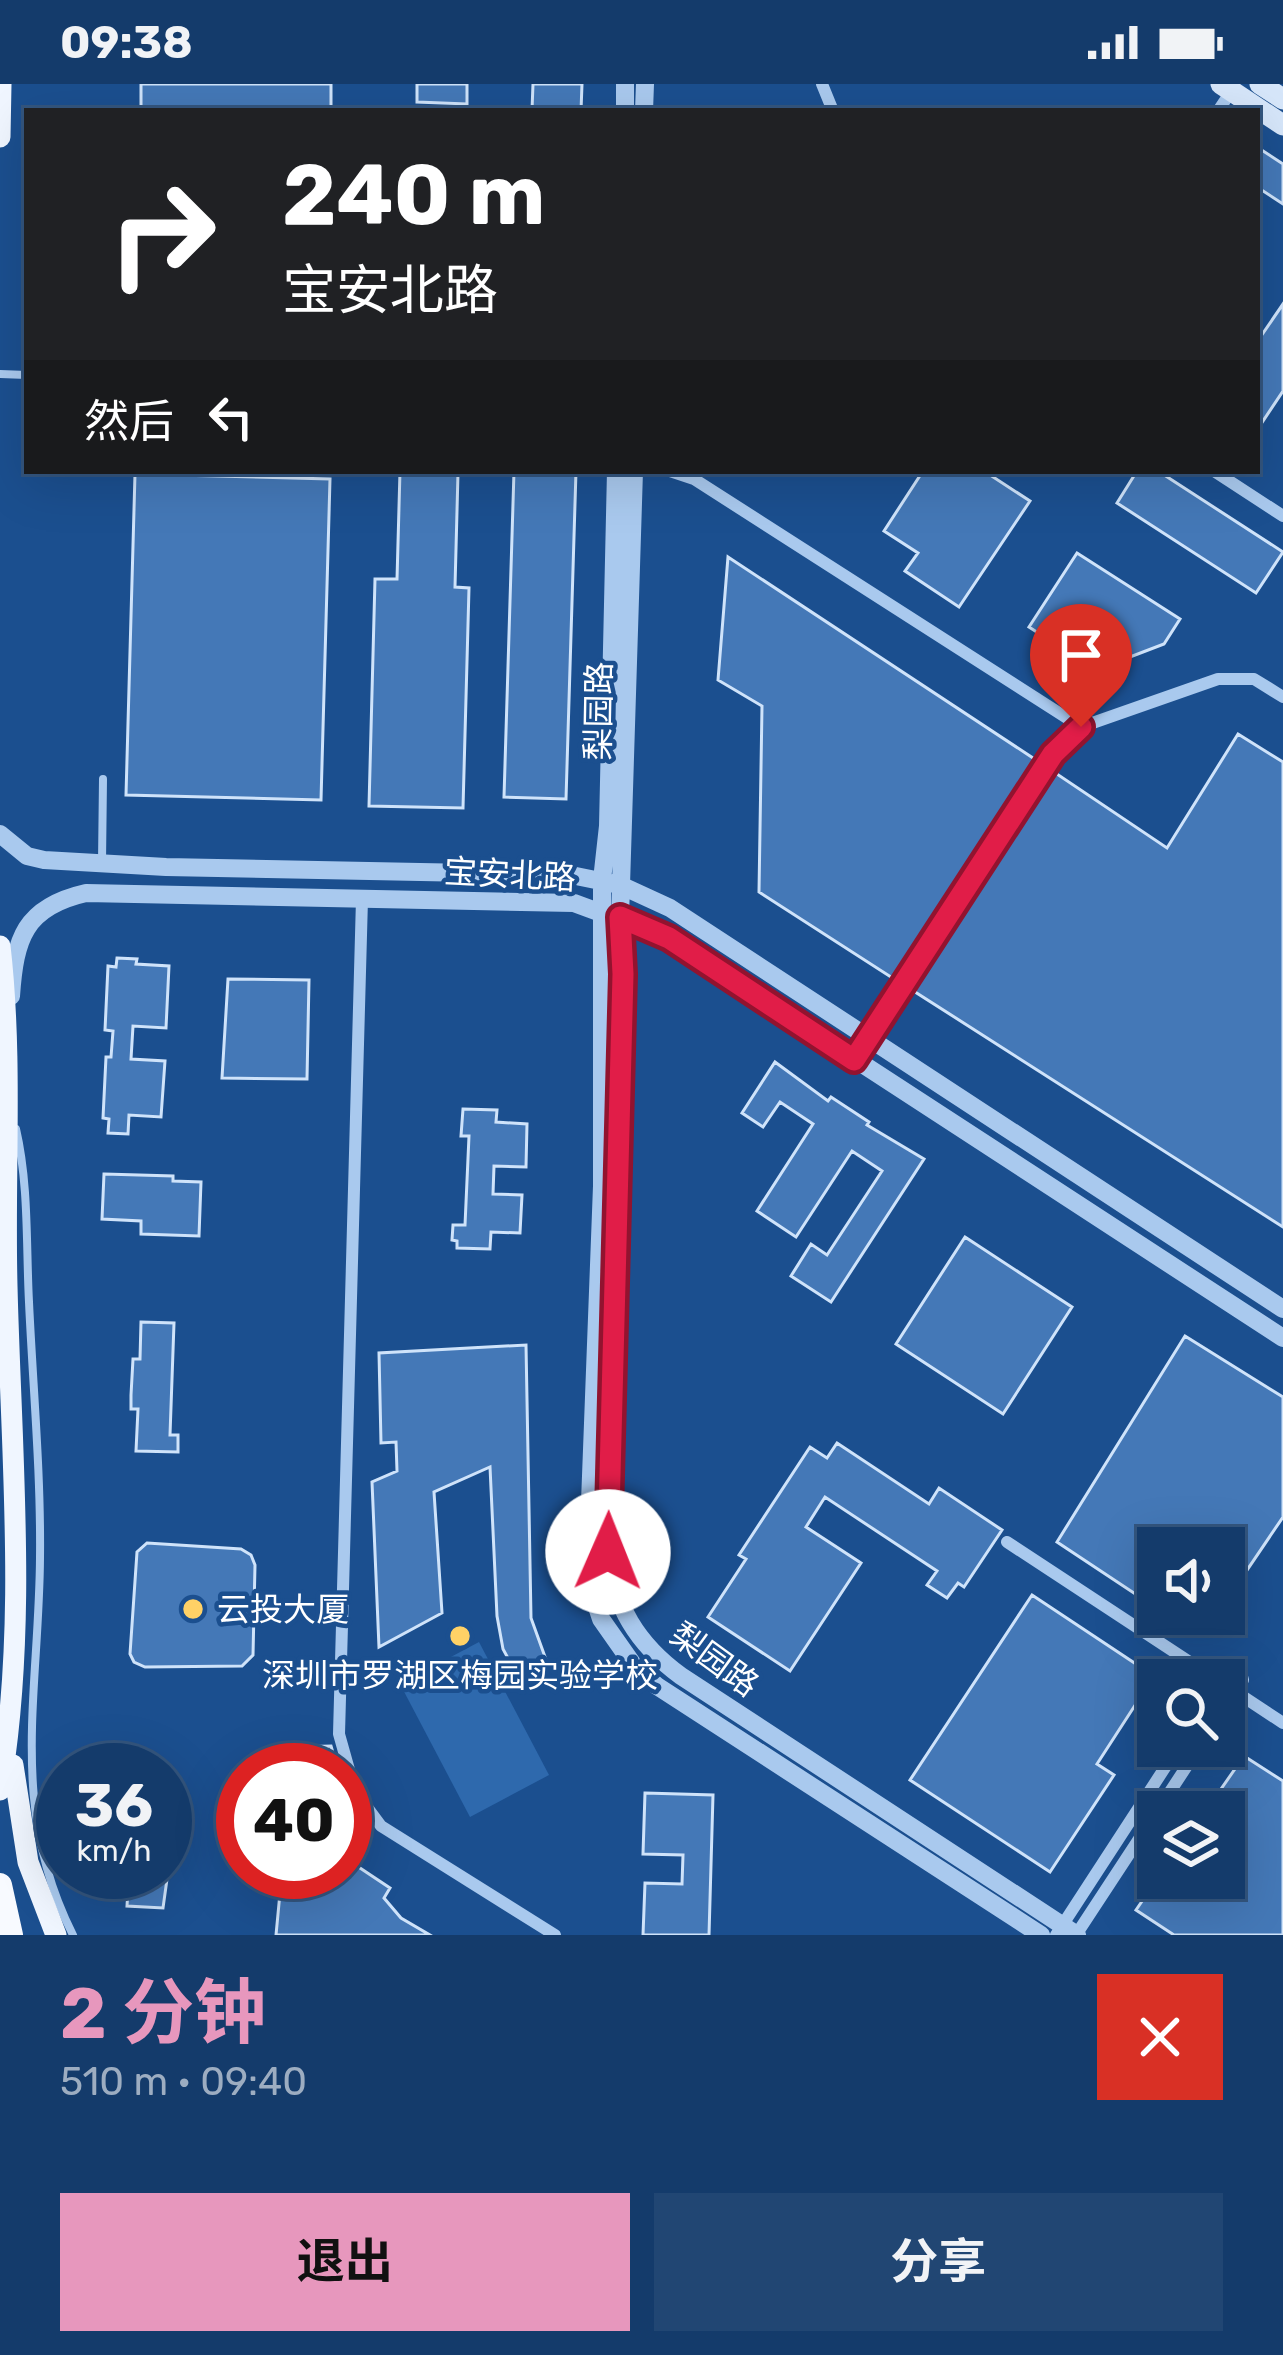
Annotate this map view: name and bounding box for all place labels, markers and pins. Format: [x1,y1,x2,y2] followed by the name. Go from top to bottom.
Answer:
[1030,604,1132,727] pin
[217,1590,349,1629] place label: 云投大厦
[180,1596,206,1622] marker: 云投大厦
[447,1623,473,1649] marker: 深圳市罗湖区梅园实验学校
[262,1656,658,1695] place label: 深圳市罗湖区梅园实验学校

